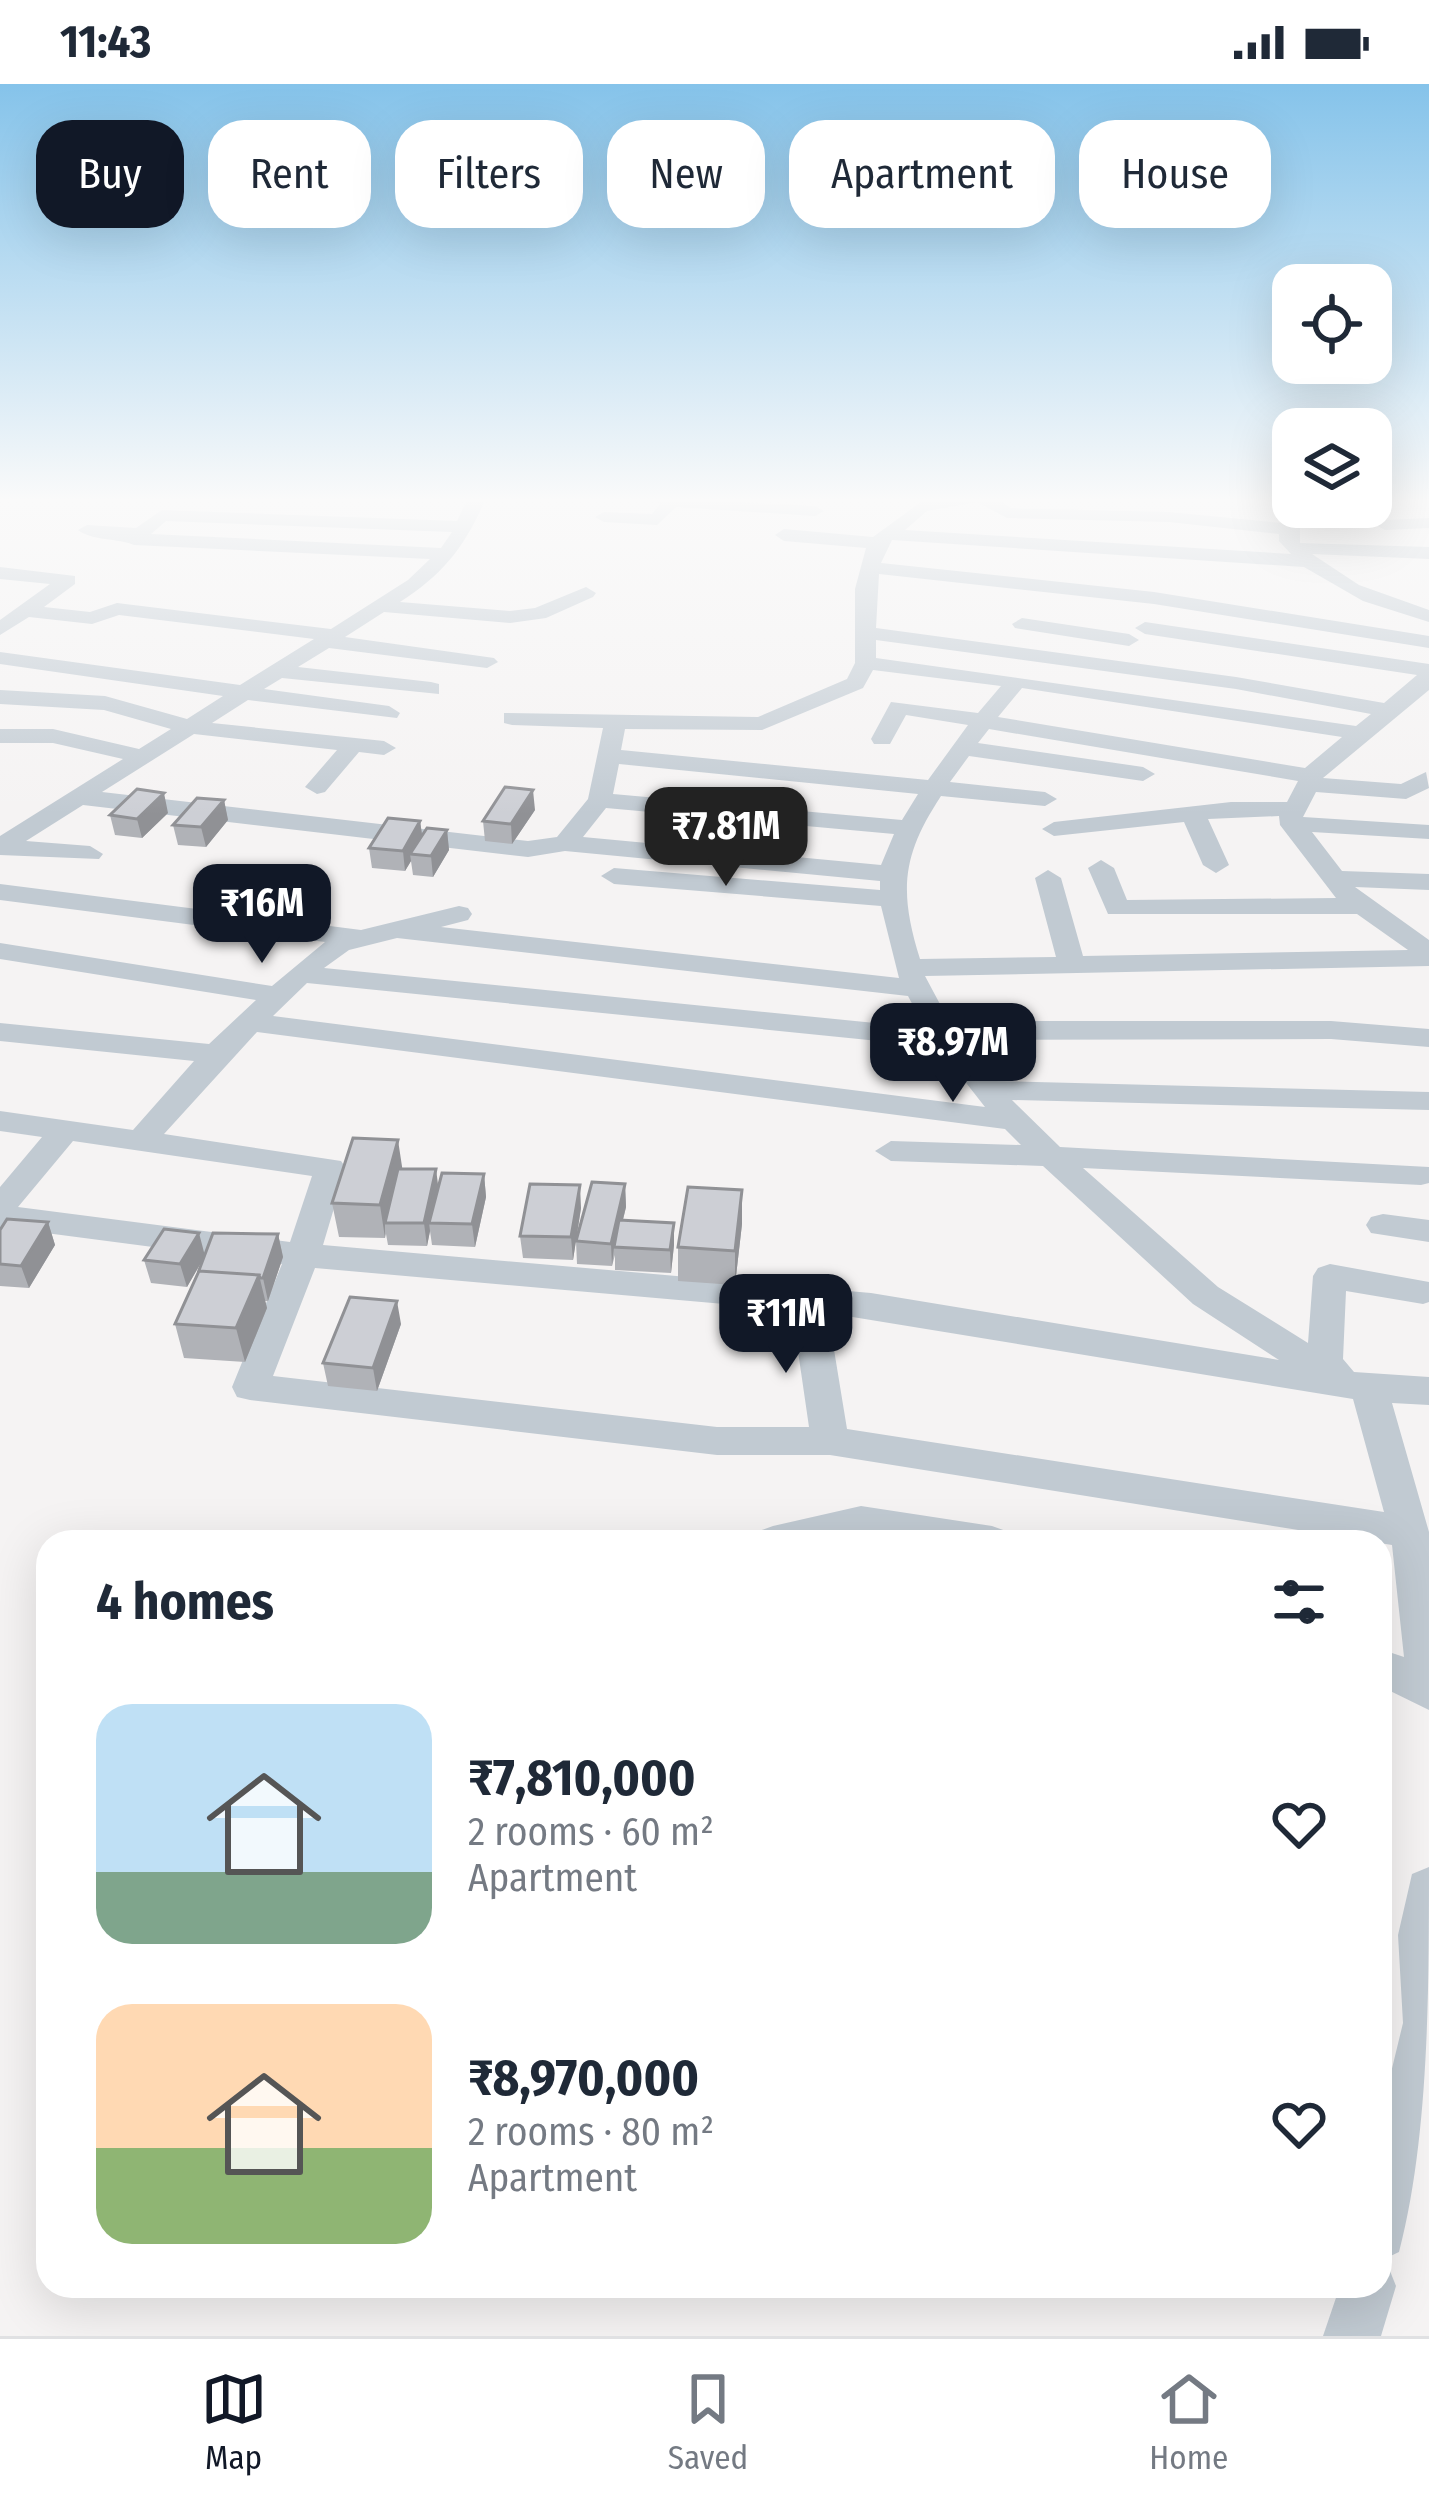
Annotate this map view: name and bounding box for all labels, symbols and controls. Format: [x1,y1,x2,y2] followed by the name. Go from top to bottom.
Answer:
[60,15,151,69] text: 11:43
[36,120,184,228] chip: Buy
[208,120,371,228] chip: Rent
[395,120,583,228] chip: Filters
[607,120,765,228] chip: New
[789,120,1055,228] chip: Apartment
[1079,120,1271,228] chip: House
[1272,264,1392,528] map controls
[1272,264,1392,384] button: locate
[1272,408,1392,528] button: layers
[628,787,824,889] pin: ₹7.81M
[672,803,780,849] text: ₹7.81M
[191,864,333,966] pin: ₹16M
[220,880,304,926] text: ₹16M
[855,1003,1051,1105] pin: ₹8.97M
[897,1019,1009,1065] text: ₹8.97M
[715,1274,857,1376] pin: ₹11M
[746,1290,826,1336] text: ₹11M
[1266,1569,1332,1635] icon: filters
[96,1571,274,1633] text: 4 homes
[468,1747,696,1809] text: ₹7,810,000
[192,1752,336,1896] icon: home
[1266,1791,1332,1857] icon: heart
[468,1809,714,1855] text: 2 rooms · 60 m²
[468,1855,637,1901] text: Apartment
[468,2047,699,2109] text: ₹8,970,000
[192,2052,336,2196] icon: home
[1266,2091,1332,2157] icon: heart
[468,2109,714,2155] text: 2 rooms · 80 m²
[468,2155,637,2201] text: Apartment
[201,2366,267,2478] tab: Map
[668,2366,748,2478] tab: Saved
[1149,2366,1228,2478] tab: Home

